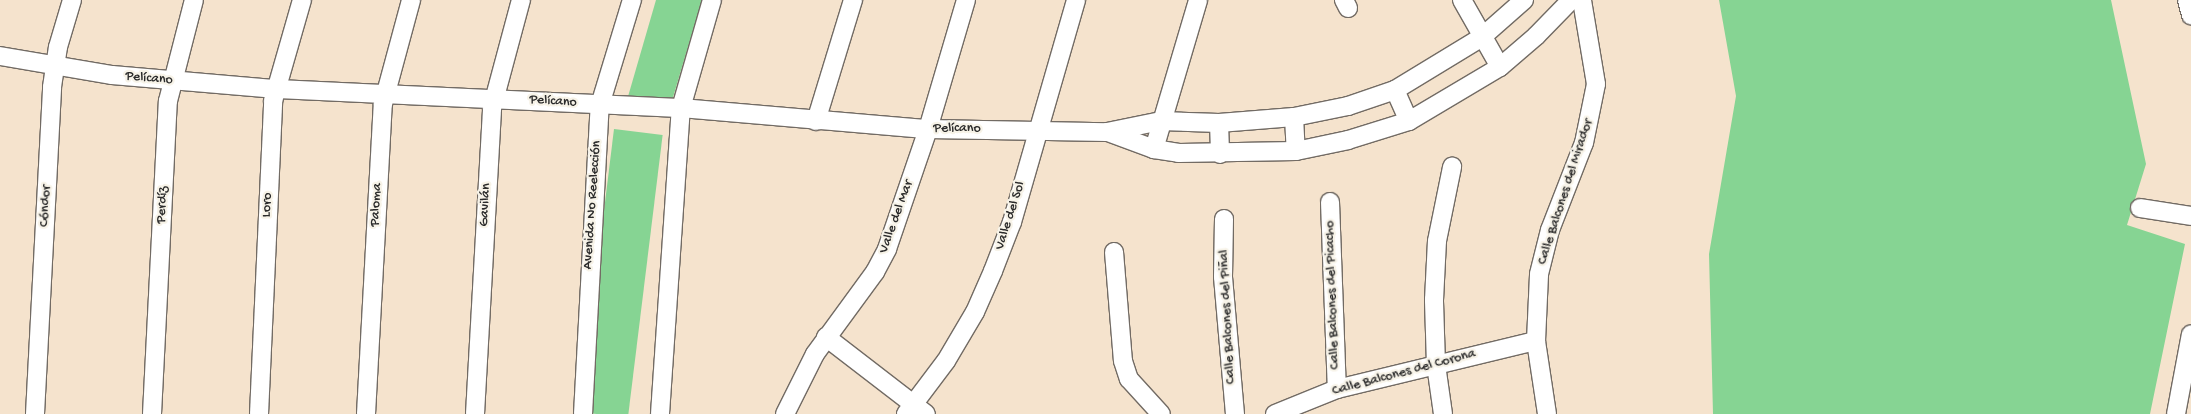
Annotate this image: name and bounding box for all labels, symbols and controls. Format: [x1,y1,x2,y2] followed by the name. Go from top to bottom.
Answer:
[125,69,173,89] street label: Pelícano
[529,92,577,112] street label: Pelícano
[1534,117,1598,267] street label: Calle Balcones del Mirador
[933,121,981,137] street label: Pelícano
[580,140,606,270] street label: Avenida No Reelección
[876,178,918,256] street label: Valle del Mar
[992,180,1030,252] street label: Valle del Sol
[367,183,387,227] street label: Paloma
[476,183,496,227] street label: Gavilán
[37,185,55,227] street label: Cóndor
[154,186,172,224] street label: Perdíz
[259,192,277,218] street label: Loro
[1322,220,1344,370] street label: Calle Balcones del Picacho
[1216,249,1240,385] street label: Calle Balcones del Piñal
[1330,346,1478,400] street label: Calle Balcones del Corona

